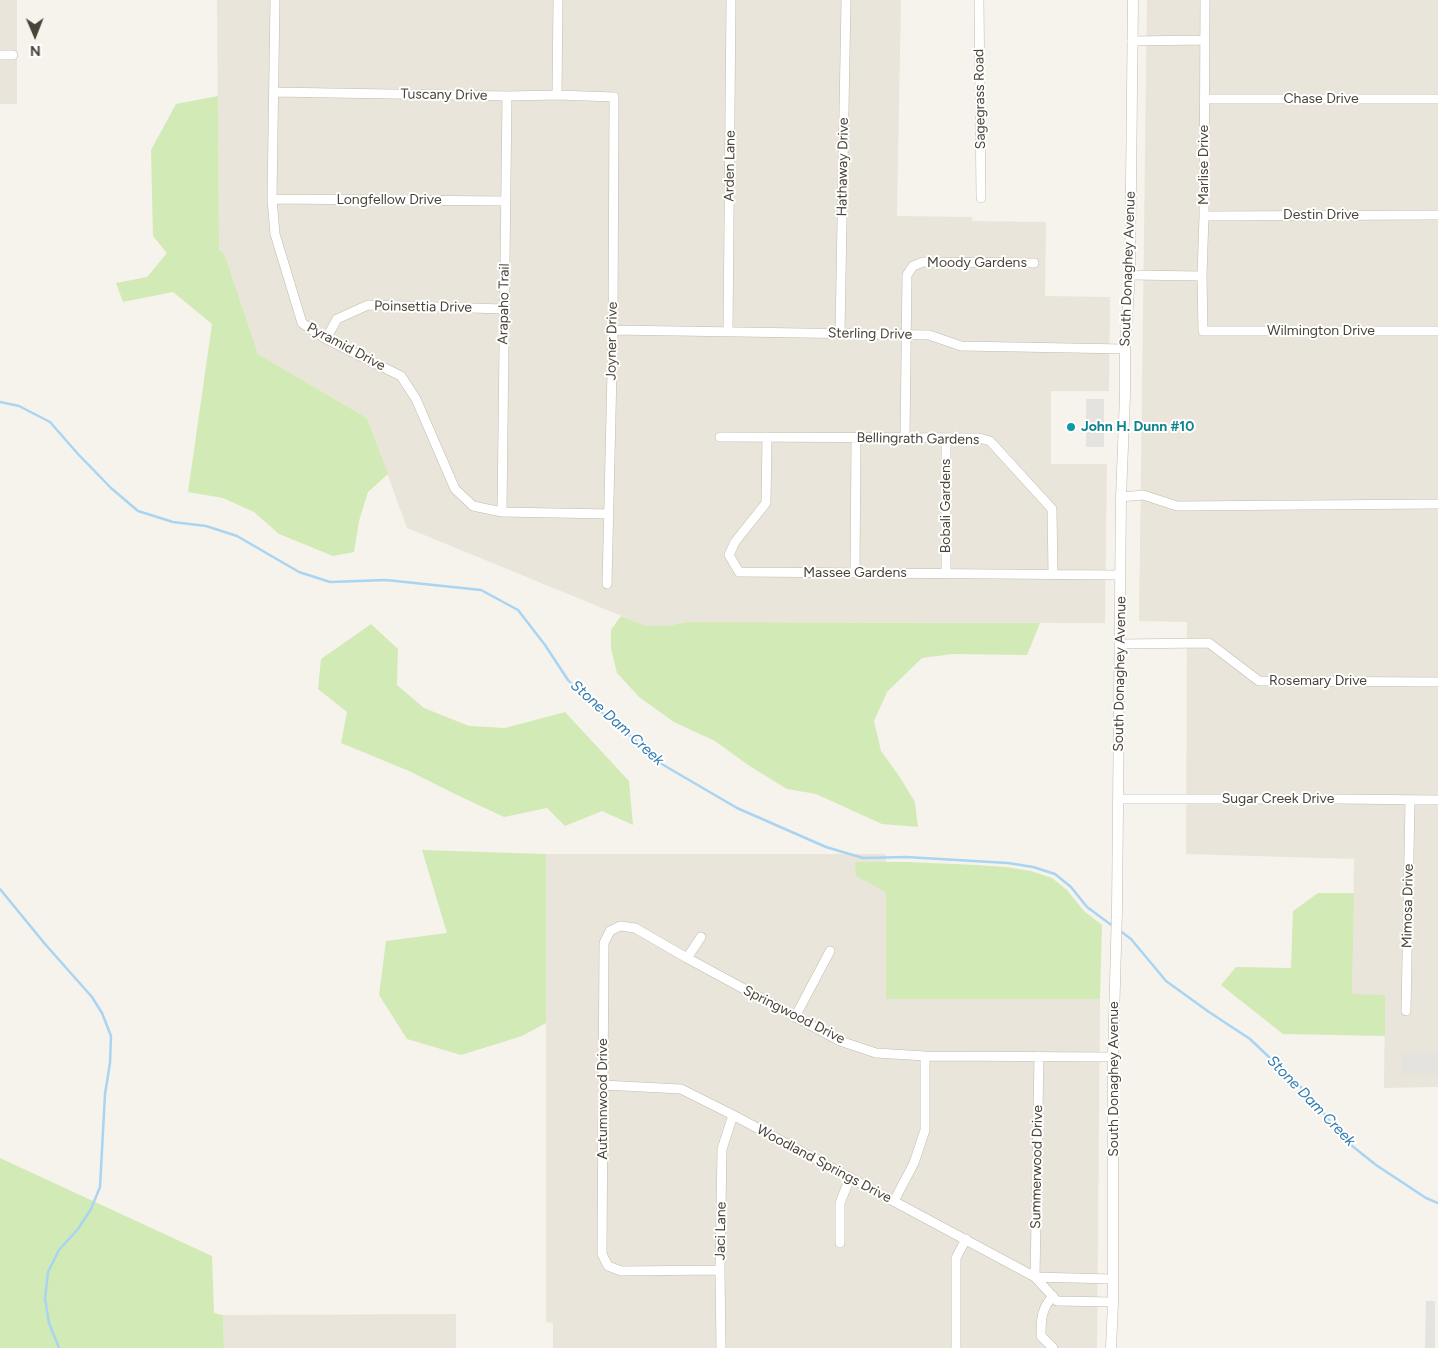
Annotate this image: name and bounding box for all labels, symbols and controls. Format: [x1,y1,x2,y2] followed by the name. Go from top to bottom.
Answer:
[10,10,60,60] north arrow
[30,42,41,59] text: N
[971,49,989,149] street label: Sagegrass Road
[400,86,488,104] street label: Tuscany Drive
[1283,91,1359,107] street label: Chase Drive
[834,117,852,217] street label: Hathaway Drive
[1196,125,1212,205] street label: Marlise Drive
[721,130,739,202] street label: Arden Lane
[1117,191,1139,347] street label: South Donaghey Avenue
[336,192,442,208] street label: Longfellow Drive
[1283,207,1359,223] street label: Destin Drive
[927,255,1027,271] street label: Moody Gardens
[495,263,513,345] street label: Arapaho Trail
[374,298,472,316] street label: Poinsettia Drive
[603,302,621,380] street label: Joyner Drive
[304,319,388,375] street label: Pyramid Drive
[1267,323,1375,339] street label: Wilmington Drive
[828,325,912,343] street label: Sterling Drive
[1081,419,1194,435] place label: John H. Dunn #10
[1065,421,1077,433] marker: John H. Dunn #10
[856,430,980,448] street label: Bellingrath Gardens
[938,459,954,553] street label: Bobali Gardens
[803,565,907,581] street label: Massee Gardens
[1110,596,1130,752] street label: South Donaghey Avenue
[1269,673,1367,689] street label: Rosemary Drive
[567,676,667,770] water label: Stone Dam Creek
[1222,791,1334,807] street label: Sugar Creek Drive
[1399,864,1417,948] street label: Mimosa Drive
[740,982,848,1048] street label: Springwood Drive
[1106,1001,1122,1157] street label: South Donaghey Avenue
[595,1038,611,1160] street label: Autumnwood Drive
[1263,1052,1359,1150] water label: Stone Dam Creek
[1028,1105,1046,1229] street label: Summerwood Drive
[754,1121,894,1207] street label: Woodland Springs Drive
[712,1202,730,1260] street label: Jaci Lane

